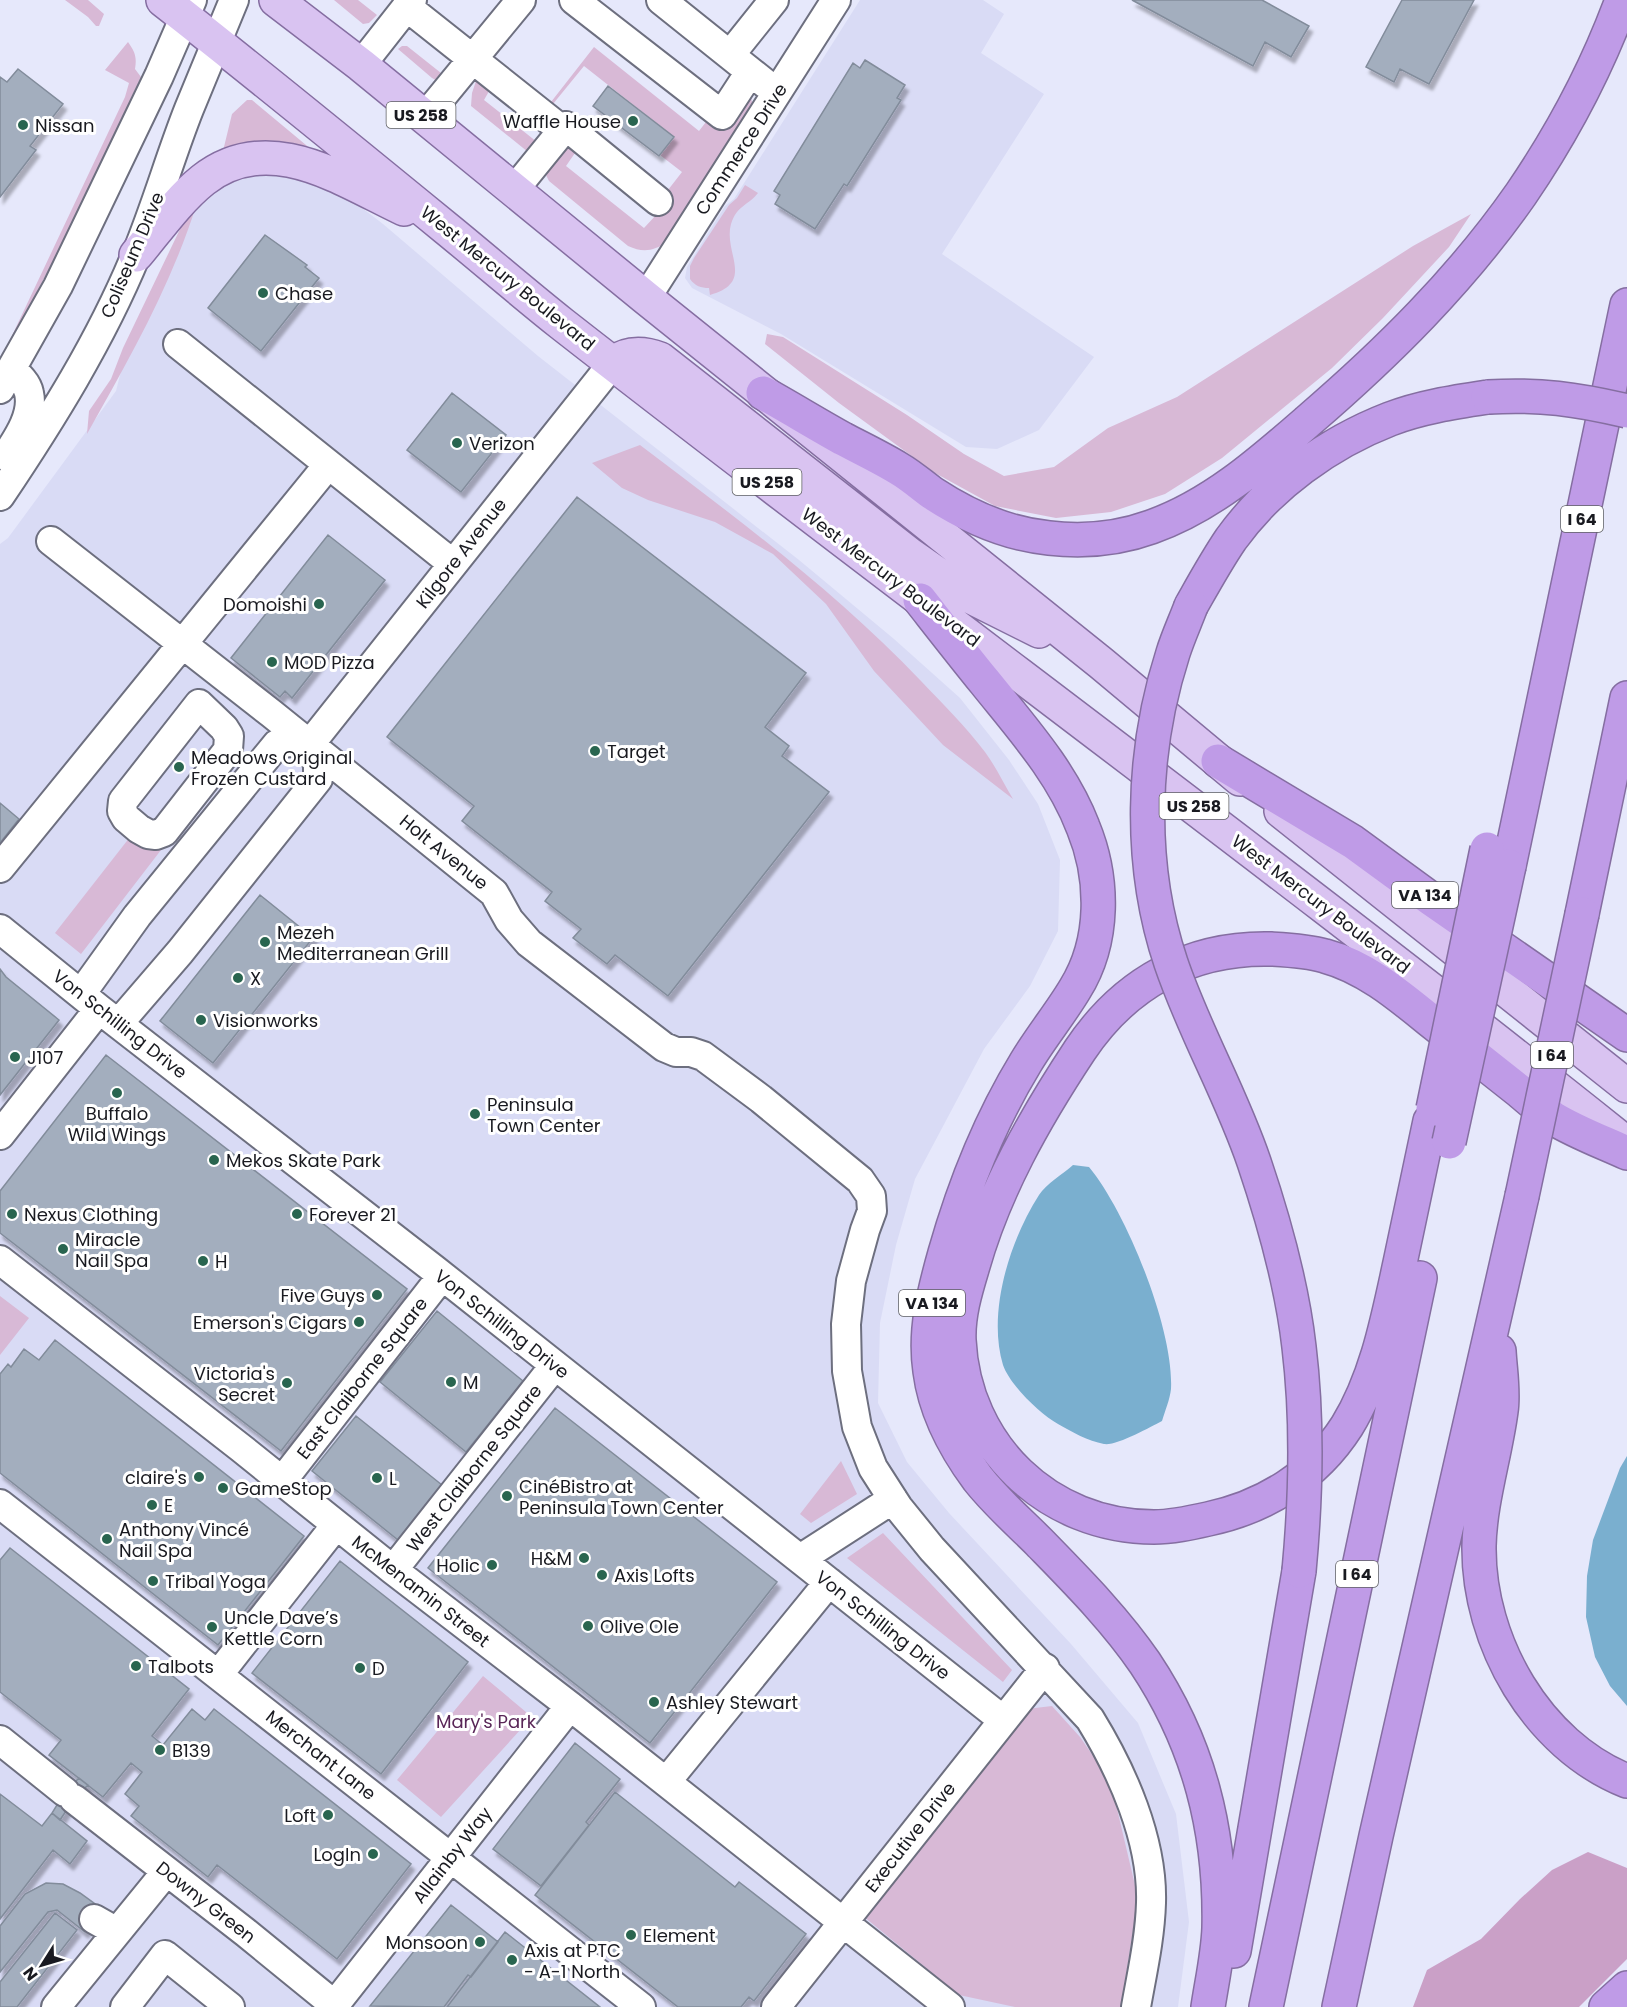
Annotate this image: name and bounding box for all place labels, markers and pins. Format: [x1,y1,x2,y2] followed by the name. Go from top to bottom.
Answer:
[503,109,621,134] place label: Waffle House
[35,113,95,138] place label: Nissan
[626,114,640,128] marker: Waffle House
[16,118,30,132] marker: Nissan
[275,281,333,306] place label: Chase
[256,286,270,300] marker: Chase
[469,431,535,456] place label: Verizon
[450,436,464,450] marker: Verizon
[223,592,307,617] place label: Domoishi
[312,597,326,611] marker: Domoishi
[284,650,375,675] place label: MOD Pizza
[265,655,279,669] marker: MOD Pizza
[607,739,666,764] place label: Target
[588,744,602,758] marker: Target
[191,745,352,791] place label: Meadows Original Frozen Custard
[172,760,186,774] marker: Meadows Original Frozen Custard
[277,920,449,966] place label: Mezeh Mediterranean Grill
[258,935,272,949] marker: Mezeh Mediterranean Grill
[250,966,261,991] place label: X
[231,971,245,985] marker: X
[213,1008,318,1033] place label: Visionworks
[194,1013,208,1027] marker: Visionworks
[27,1045,64,1070] place label: J107
[8,1050,22,1064] marker: J107
[110,1086,124,1100] marker: Buffalo Wild Wings
[487,1092,601,1138] place label: Peninsula Town Center
[68,1101,166,1147] place label: Buffalo Wild Wings
[468,1107,482,1121] marker: Peninsula Town Center
[226,1148,381,1173] place label: Mekos Skate Park
[207,1153,221,1167] marker: Mekos Skate Park
[24,1202,158,1227] place label: Nexus Clothing
[309,1202,396,1227] place label: Forever 21
[5,1207,19,1221] marker: Nexus Clothing
[290,1207,304,1221] marker: Forever 21
[75,1227,148,1273] place label: Miracle Nail Spa
[56,1242,70,1256] marker: Miracle Nail Spa
[215,1249,227,1274] place label: H
[196,1254,210,1268] marker: H
[280,1283,365,1308] place label: Five Guys
[370,1288,384,1302] marker: Five Guys
[193,1310,347,1335] place label: Emerson's Cigars
[352,1315,366,1329] marker: Emerson's Cigars
[194,1361,275,1407] place label: Victoria's Secret
[463,1370,479,1395] place label: M
[444,1375,458,1389] marker: M
[280,1376,294,1390] marker: Victoria's Secret
[125,1465,187,1490] place label: claire's
[389,1466,397,1491] place label: L
[192,1470,206,1484] marker: claire's
[370,1471,384,1485] marker: L
[519,1474,724,1520] place label: CinéBistro at Peninsula Town Center
[235,1476,332,1501] place label: GameStop
[216,1481,230,1495] marker: GameStop
[500,1489,514,1503] marker: CinéBistro at Peninsula Town Center
[164,1493,173,1518] place label: E
[145,1498,159,1512] marker: E
[119,1517,249,1563] place label: Anthony Vincé Nail Spa
[100,1532,114,1546] marker: Anthony Vincé Nail Spa
[531,1546,572,1571] place label: H&M
[577,1551,591,1565] marker: H&M
[436,1553,480,1578] place label: Holic
[485,1558,499,1572] marker: Holic
[614,1563,695,1588] place label: Axis Lofts
[595,1568,609,1582] marker: Axis Lofts
[165,1569,266,1594] place label: Tribal Yoga
[146,1574,160,1588] marker: Tribal Yoga
[224,1605,338,1651] place label: Uncle Dave’s Kettle Corn
[600,1614,679,1639] place label: Olive Ole
[581,1619,595,1633] marker: Olive Ole
[205,1620,219,1634] marker: Uncle Dave’s Kettle Corn
[148,1654,214,1679] place label: Talbots
[372,1656,385,1681] place label: D
[129,1659,143,1673] marker: Talbots
[353,1661,367,1675] marker: D
[666,1690,798,1715] place label: Ashley Stewart
[647,1695,661,1709] marker: Ashley Stewart
[172,1738,211,1763] place label: B139
[153,1743,167,1757] marker: B139
[284,1803,316,1828] place label: Loft
[321,1808,335,1822] marker: Loft
[314,1842,361,1867] place label: LogIn
[366,1847,380,1861] marker: LogIn
[643,1923,716,1948] place label: Element
[624,1928,638,1942] marker: Element
[386,1930,468,1955] place label: Monsoon
[473,1935,487,1949] marker: Monsoon
[524,1938,621,1984] place label: Axis at PTC - A-1 North
[505,1953,519,1967] marker: Axis at PTC - A-1 North

